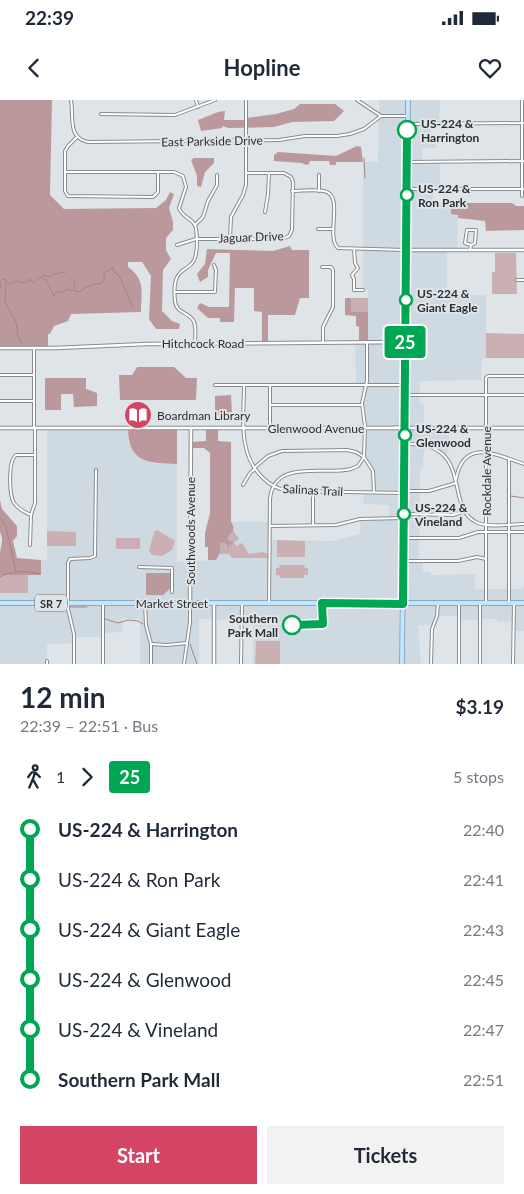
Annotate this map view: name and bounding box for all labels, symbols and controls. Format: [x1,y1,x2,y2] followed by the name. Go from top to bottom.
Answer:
[25,6,74,29] text: 22:39
[20,54,48,82] icon: back
[224,54,300,81] text: Hopline
[476,54,504,82] icon: heart
[421,116,480,145] place label: US-224 & Harrington
[397,120,417,140] marker: US-224 & Harrington
[161,133,263,149] street label: East Parkside Drive
[418,181,471,210] place label: US-224 & Ron Park
[400,188,414,202] marker: US-224 & Ron Park
[218,228,284,246] street label: Jaguar Drive
[417,286,478,315] place label: US-224 & Giant Eagle
[399,293,413,307] marker: US-224 & Giant Eagle
[382,326,428,358] line badge: 25
[395,331,415,353] text: 25
[162,336,244,351] street label: Hitchcock Road
[123,400,153,430] library icon: Boardman Library
[157,408,251,423] place label: Boardman Library
[268,421,364,436] street label: Glenwood Avenue
[416,421,471,450] place label: US-224 & Glenwood
[479,426,494,516] street label: Rockdale Avenue
[398,428,412,442] marker: US-224 & Glenwood
[183,477,198,585] street label: Southwoods Avenue
[282,481,344,499] street label: Salinas Trail
[414,500,468,529] place label: US-224 & Vineland
[397,507,411,521] marker: US-224 & Vineland
[35,594,67,612] road number: SR 7
[136,596,209,611] street label: Market Street
[228,611,278,640] place label: Southern Park Mall
[282,615,302,635] marker: Southern Park Mall
[20,680,106,714] text: 12 min
[455,695,504,718] text: $3.19
[20,716,158,735] text: 22:39 – 22:51 · Bus
[20,763,48,791] icon: walk
[73,763,101,791] icon: forward
[119,766,140,788] text: 25
[56,767,65,786] text: 1
[453,767,504,786] text: 5 stops
[58,818,238,841] text: US-224 & Harrington
[463,820,504,839] text: 22:40
[58,868,220,891] text: US-224 & Ron Park
[463,870,504,889] text: 22:41
[58,918,240,941] text: US-224 & Giant Eagle
[463,920,504,939] text: 22:43
[58,968,232,991] text: US-224 & Glenwood
[463,970,504,989] text: 22:45
[58,1018,218,1041] text: US-224 & Vineland
[463,1020,504,1039] text: 22:47
[58,1068,220,1091] text: Southern Park Mall
[463,1070,504,1089] text: 22:51
[20,1126,257,1184] button: Start
[267,1126,504,1184] button: Tickets

